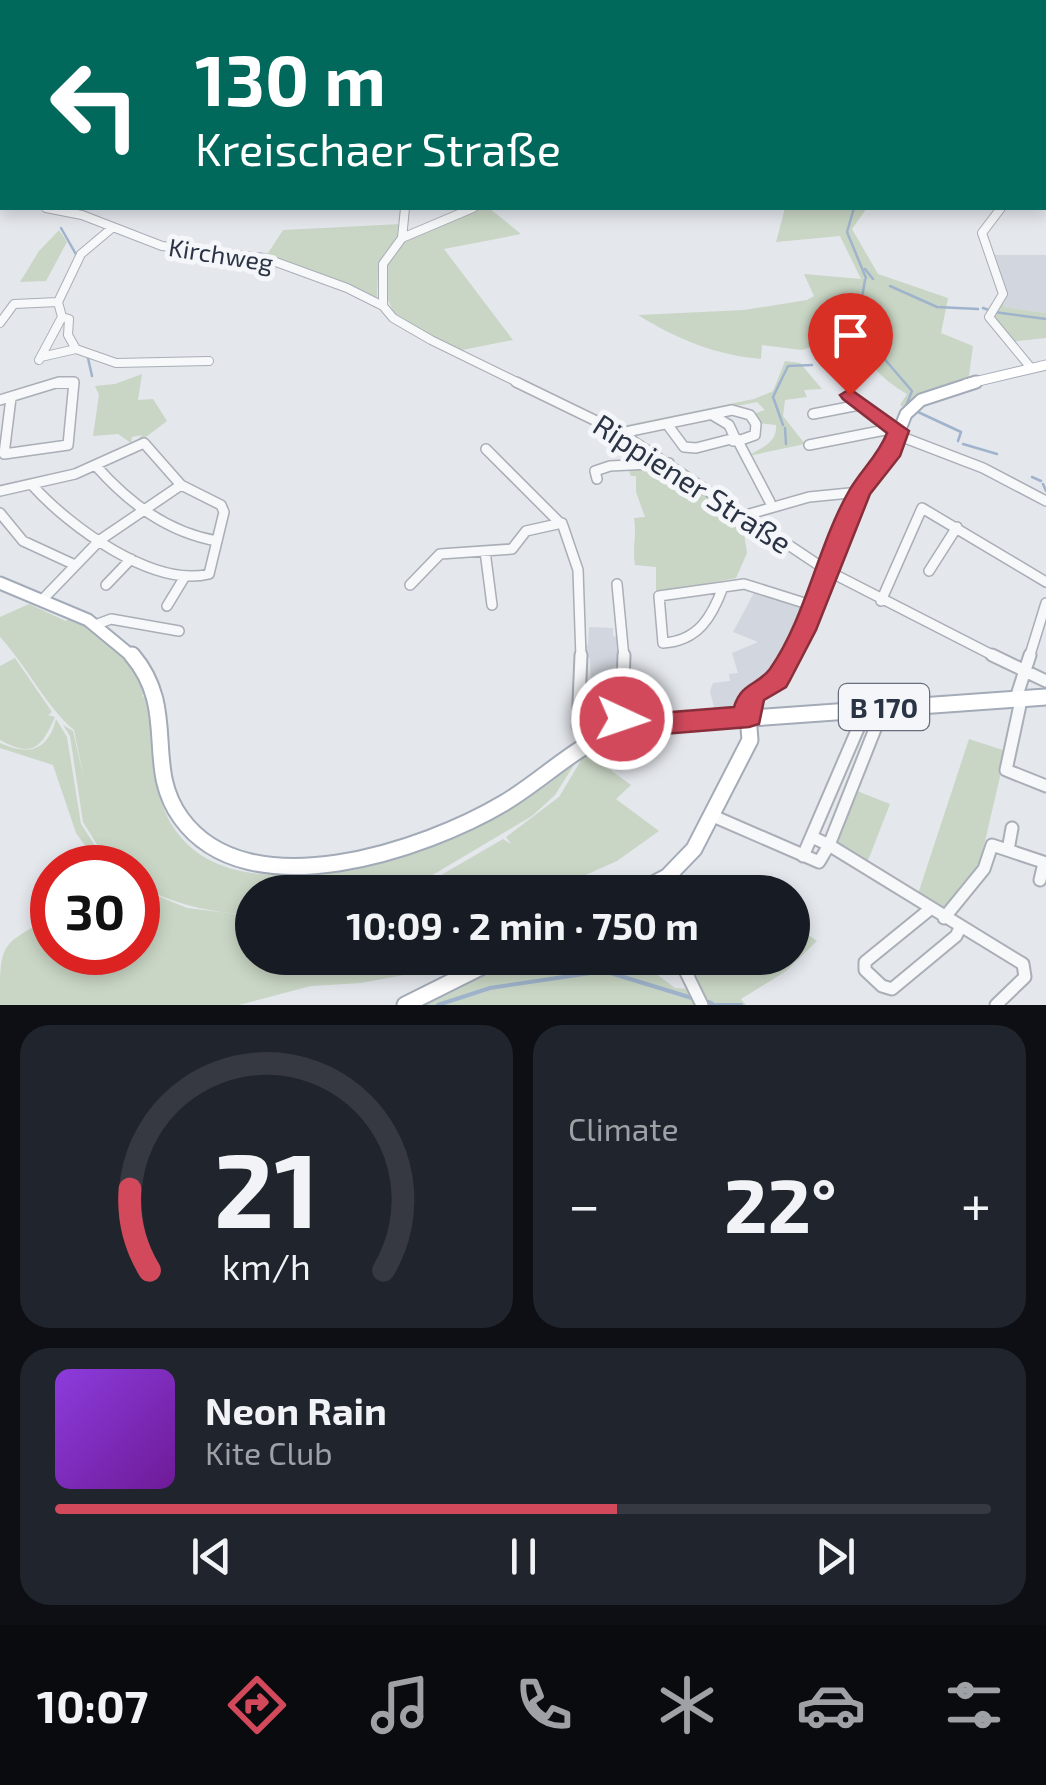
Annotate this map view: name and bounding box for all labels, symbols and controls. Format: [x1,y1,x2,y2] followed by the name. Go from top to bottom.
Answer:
[195,36,386,120] text: 130 m
[30,40,160,170] icon: left
[195,121,561,175] text: Kreischaer Straße
[167,231,275,277] street label: Kirchweg
[808,293,893,396] pin
[823,308,878,363] icon: arrive
[587,406,799,560] street label: Rippiener Straße
[570,667,674,771] position arrow
[839,684,929,730] road number: B 170
[30,845,160,975] speed limit sign: 30
[346,902,699,948] text: 10:09 · 2 min · 750 m
[568,1109,679,1147] text: Climate
[214,1124,319,1249] text: 21
[724,1158,837,1248] text: 22°
[568,1170,600,1236] text: −
[961,1170,991,1236] text: +
[222,1244,311,1287] text: km/h
[205,1387,387,1433] text: Neon Rain
[205,1433,333,1471] text: Kite Club
[184,1529,239,1584] icon: previous
[496,1529,551,1584] icon: pause
[808,1529,863,1584] icon: next
[222,1670,292,1740] icon: directions
[365,1670,435,1740] icon: music
[509,1670,579,1740] icon: phone
[652,1670,722,1740] icon: climate
[796,1670,866,1740] icon: car
[939,1670,1009,1740] icon: filters
[37,1678,148,1732] text: 10:07

